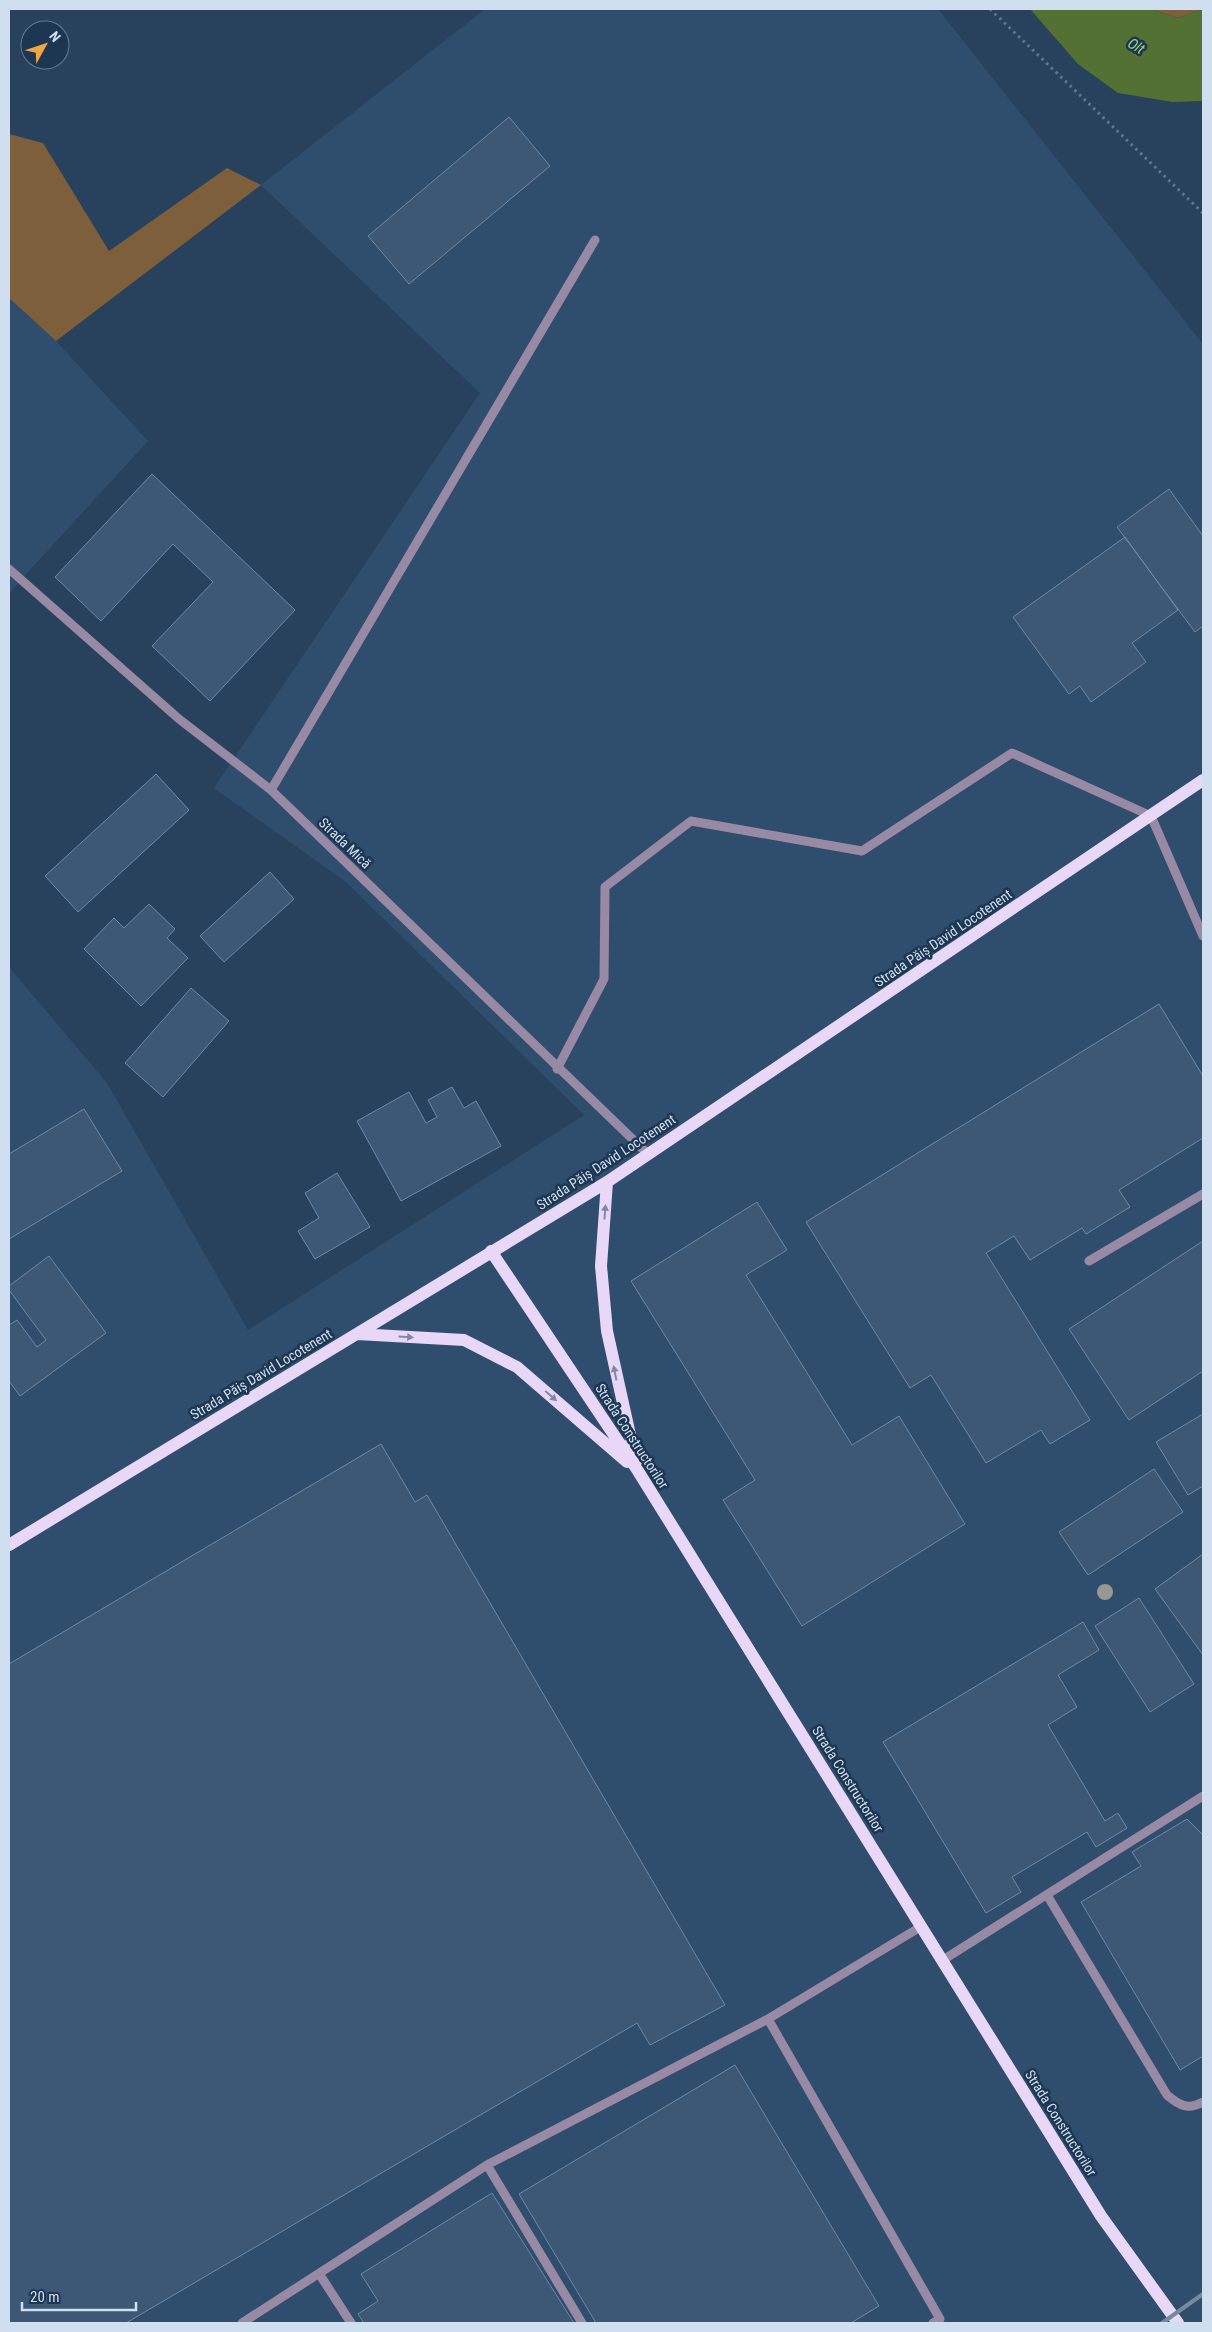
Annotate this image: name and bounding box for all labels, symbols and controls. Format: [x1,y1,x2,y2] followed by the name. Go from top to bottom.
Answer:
[20,20,70,70] north arrow
[46,28,64,45] text: N
[1124,34,1148,58] water label: Olt
[316,814,374,872] street label: Strada Mică
[871,886,1015,991] street label: Strada Păiș David Locotenent
[534,1111,679,1214] street label: Strada Păiș David Locotenent
[601,1203,609,1219] one-way arrow
[187,1325,335,1424] street label: Strada Păiș David Locotenent
[398,1333,414,1341] one-way arrow
[611,1364,619,1380] one-way arrow
[592,1381,672,1491] street label: Strada Constructorilor
[544,1391,557,1402] one-way arrow
[809,1723,887,1835] street label: Strada Constructorilor
[1022,2067,1100,2179] street label: Strada Constructorilor
[22,2280,136,2312] scale bar
[30,2288,60,2306] text: 20 m

